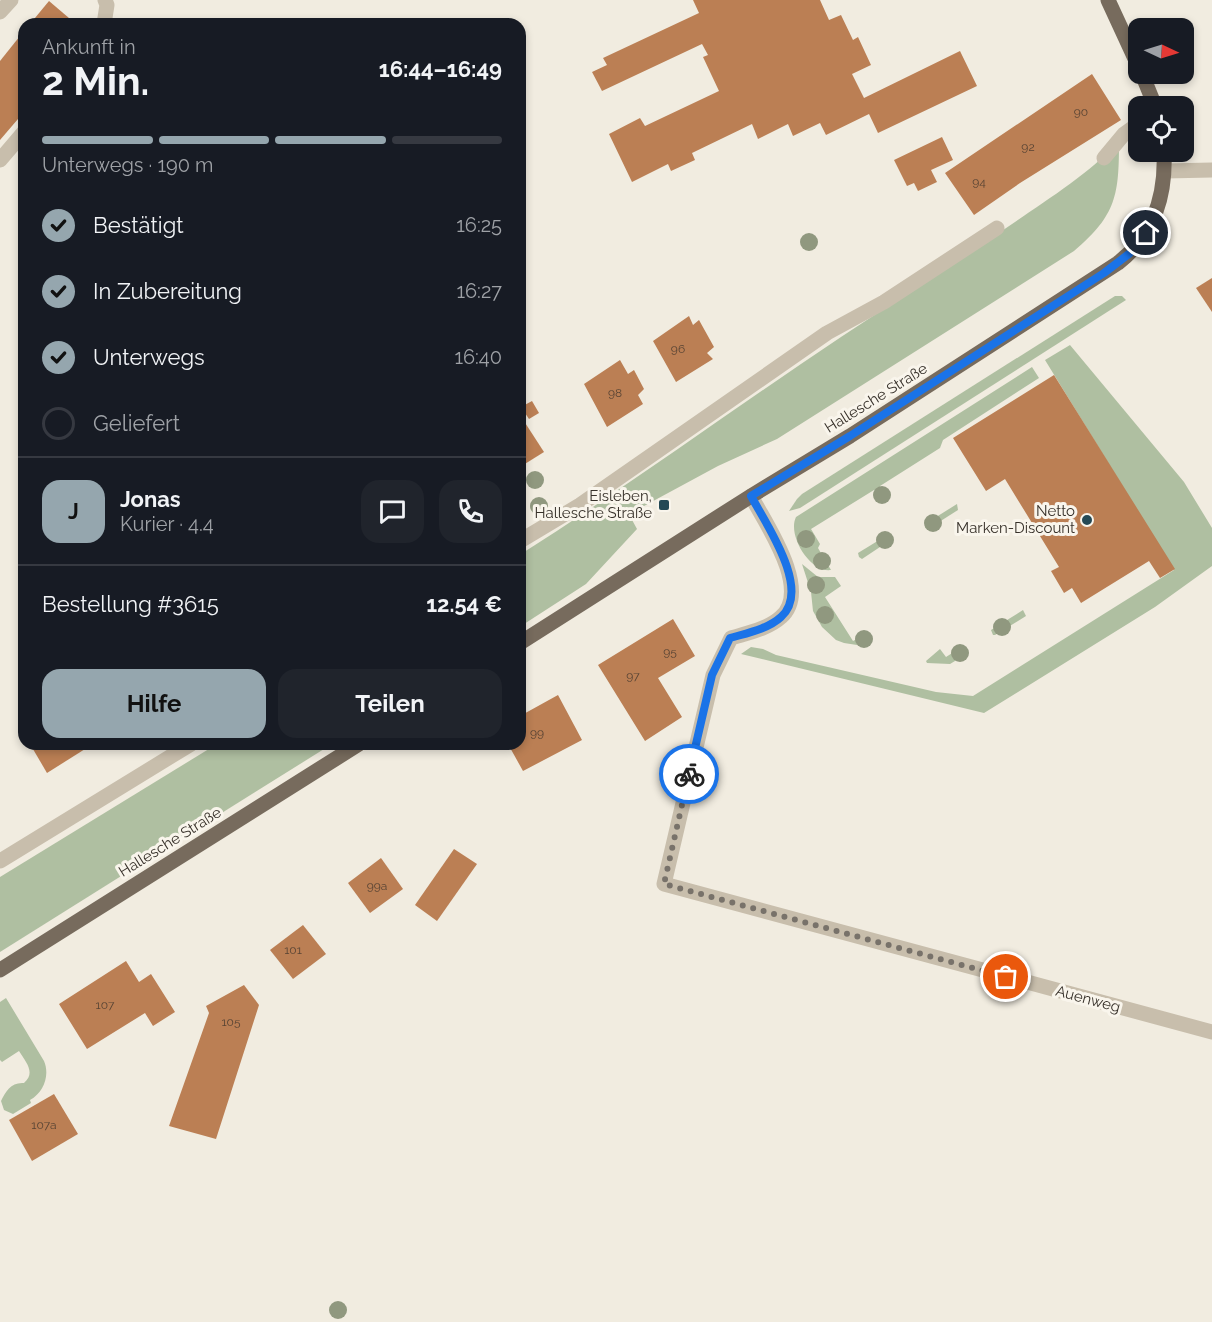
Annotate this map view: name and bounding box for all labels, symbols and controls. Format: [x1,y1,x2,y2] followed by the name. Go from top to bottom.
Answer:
[1128,18,1194,84] north arrow
[1128,18,1194,162] map controls
[42,35,136,59] text: Ankunft in
[379,56,502,82] text: 16:44–16:49
[42,58,149,104] text: 2 Min.
[1128,96,1194,162] button: locate
[1074,105,1088,119] house number: 90
[1021,140,1035,154] house number: 92
[42,153,213,177] text: Unterwegs · 190 m
[972,175,986,189] house number: 94
[1120,207,1171,258] pin
[42,209,75,242] icon: check
[93,212,184,238] text: Bestätigt
[456,213,502,237] text: 16:25
[1129,216,1162,249] icon: home
[42,275,75,308] icon: check
[93,278,242,304] text: In Zubereitung
[457,279,502,303] text: 16:27
[42,341,75,374] icon: check
[671,342,685,356] house number: 96
[93,344,205,370] text: Unterwegs
[454,345,502,369] text: 16:40
[821,359,931,437] street label: Hallesche Straße
[608,386,622,400] house number: 98
[93,410,180,436] text: Geliefert
[361,480,424,543] button: chat
[439,480,502,543] button: phone
[120,486,181,512] text: Jonas
[535,487,652,522] place label: Eisleben, Hallesche Straße
[68,498,79,524] text: J
[657,498,671,512] marker: Eisleben, Hallesche Straße
[956,502,1075,537] place label: Netto Marken-Discount
[120,512,214,536] text: Kurier · 4.4
[1080,513,1094,527] marker: Netto Marken-Discount
[42,591,219,617] text: Bestellung #3615
[426,591,502,617] text: 12.54 €
[663,645,677,659] house number: 95
[42,669,266,738] button: Hilfe
[278,669,502,738] button: Teilen
[626,669,640,683] house number: 97
[530,726,544,740] house number: 99
[659,744,719,804] courier
[673,758,706,791] icon: bike
[115,803,225,881] street label: Hallesche Straße
[367,879,387,893] house number: 99a
[284,943,302,957] house number: 101
[980,951,1031,1002] pin
[989,960,1022,993] icon: bag
[1054,982,1122,1016] street label: Auenweg
[96,998,115,1012] house number: 107
[221,1015,241,1029] house number: 105
[31,1118,57,1132] house number: 107a

